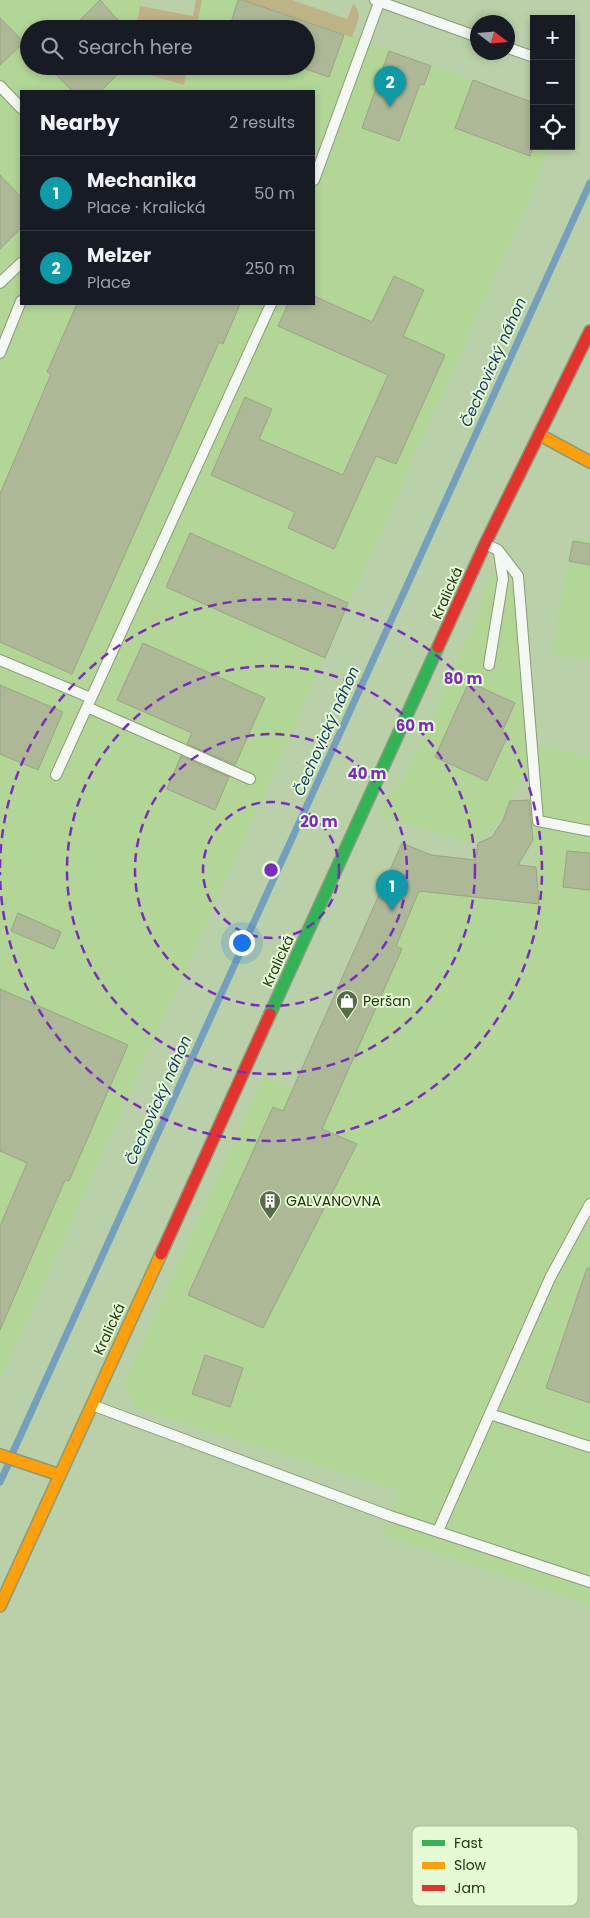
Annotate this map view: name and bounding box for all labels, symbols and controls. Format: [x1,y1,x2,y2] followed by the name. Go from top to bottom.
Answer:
[470,15,515,60] north arrow
[530,15,575,150] map controls
[530,15,575,60] button: +
[20,20,315,75] search box
[38,34,66,62] icon: search
[78,34,192,61] text: Search here
[530,60,575,105] button: −
[374,66,406,107] pin: 2
[530,105,575,150] button: locate
[40,108,120,137] text: Nearby
[229,111,295,134] text: 2 results
[87,167,196,194] text: Mechanika
[53,182,59,205] text: 1
[254,182,295,205] text: 50 m
[87,196,206,219] text: Place · Kralická
[87,242,151,269] text: Melzer
[51,257,61,280] text: 2
[245,257,295,280] text: 250 m
[87,271,131,294] text: Place
[455,294,531,430] water label: Čechovický náhon
[427,564,467,622] street label: Kralická
[288,663,364,799] water label: Čechovický náhon
[444,668,482,689] text: 80 m
[396,715,434,736] text: 60 m
[347,763,387,784] text: 40 m
[300,811,338,832] text: 20 m
[262,861,280,879] centre of rings
[376,870,408,911] pin: 1
[229,930,255,956] your location
[257,932,299,990] street label: Kralická
[335,989,359,1020] shop icon: Peršan
[363,991,411,1011] place label: Peršan
[120,1032,196,1168] water label: Čechovický náhon
[258,1189,282,1220] building icon: GALVANOVNA
[286,1191,381,1211] place label: GALVANOVNA
[88,1300,130,1358] street label: Kralická
[412,1826,578,1906] legend
[454,1833,483,1853] text: Fast
[454,1855,487,1875] text: Slow
[454,1878,485,1898] text: Jam

